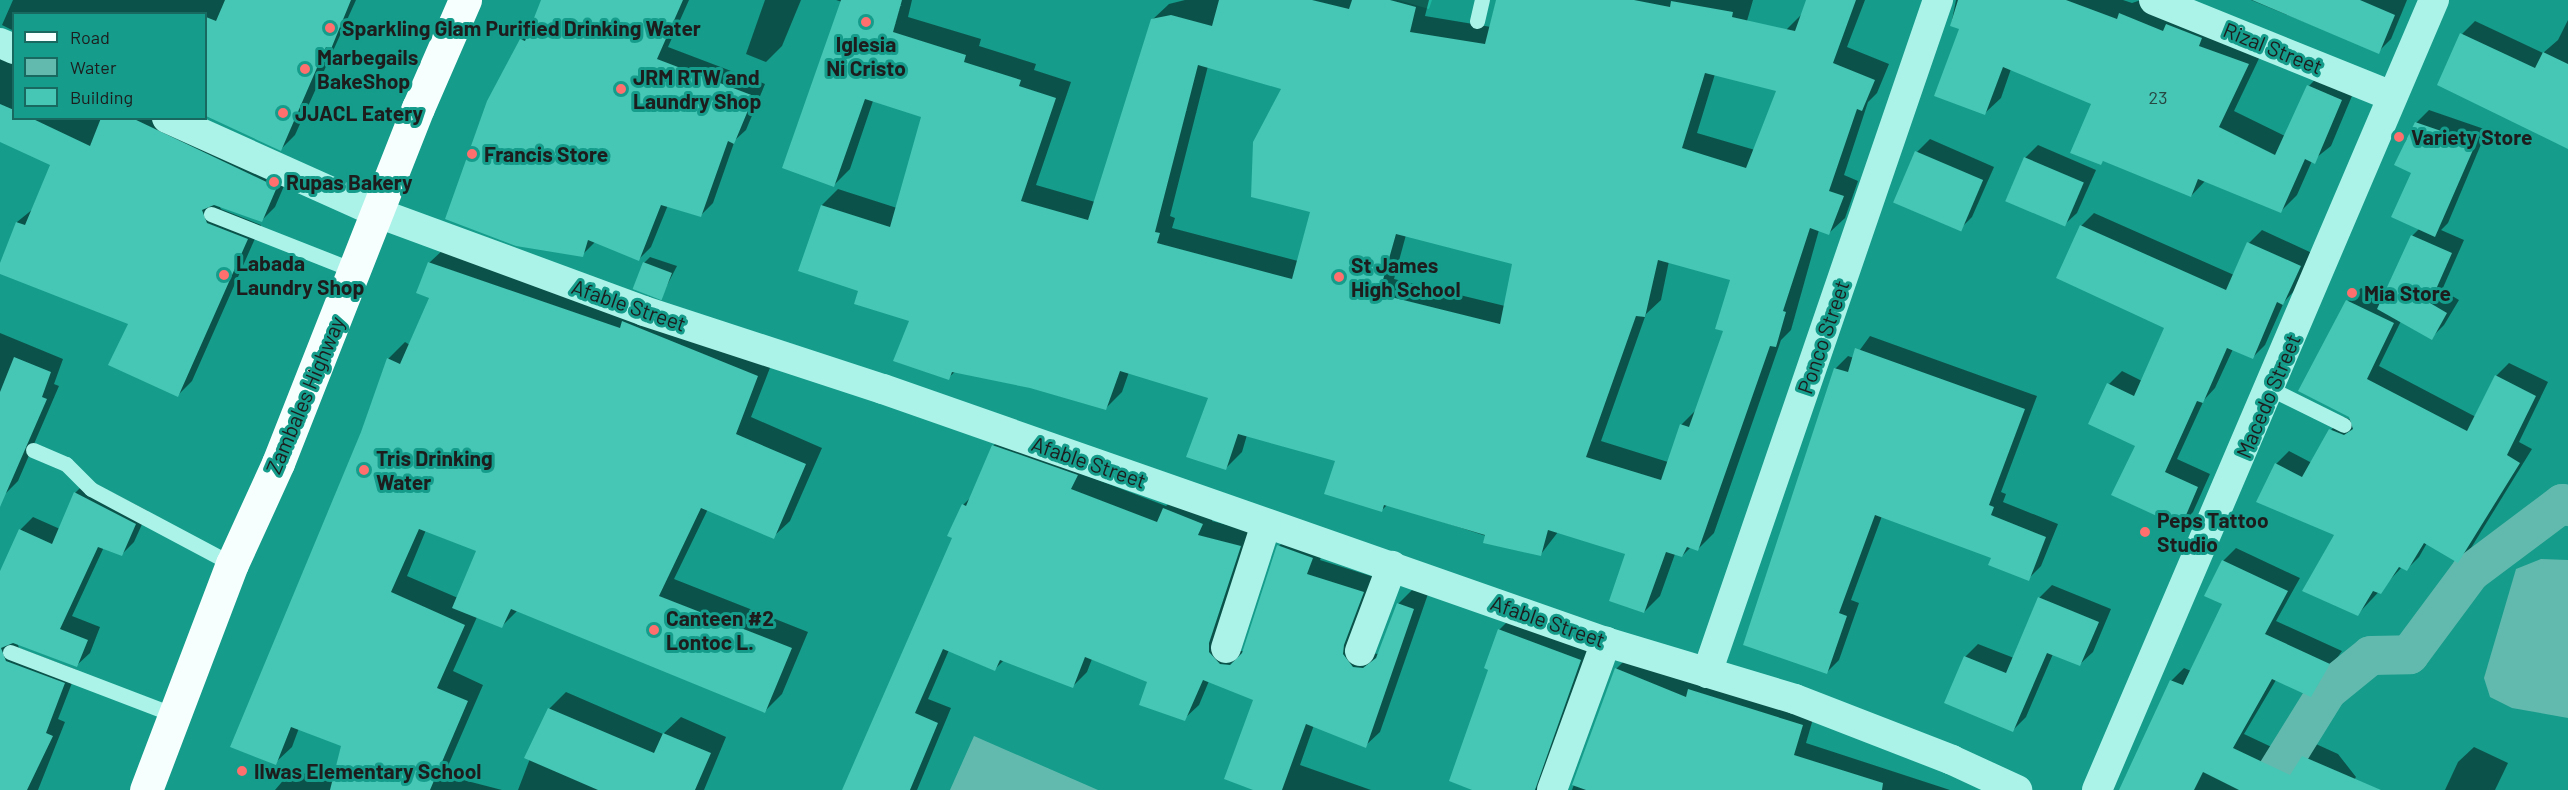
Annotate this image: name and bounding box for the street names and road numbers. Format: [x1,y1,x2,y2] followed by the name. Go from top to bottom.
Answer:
[2220,17,2326,79] street label: Rizal Street
[568,274,690,336] street label: Afable Street
[1792,277,1854,397] street label: Ponco Street
[260,312,350,478] street label: Zambales Highway
[2231,330,2305,462] street label: Macedo Street
[1028,431,1150,493] street label: Afable Street
[1487,590,1609,652] street label: Afable Street

